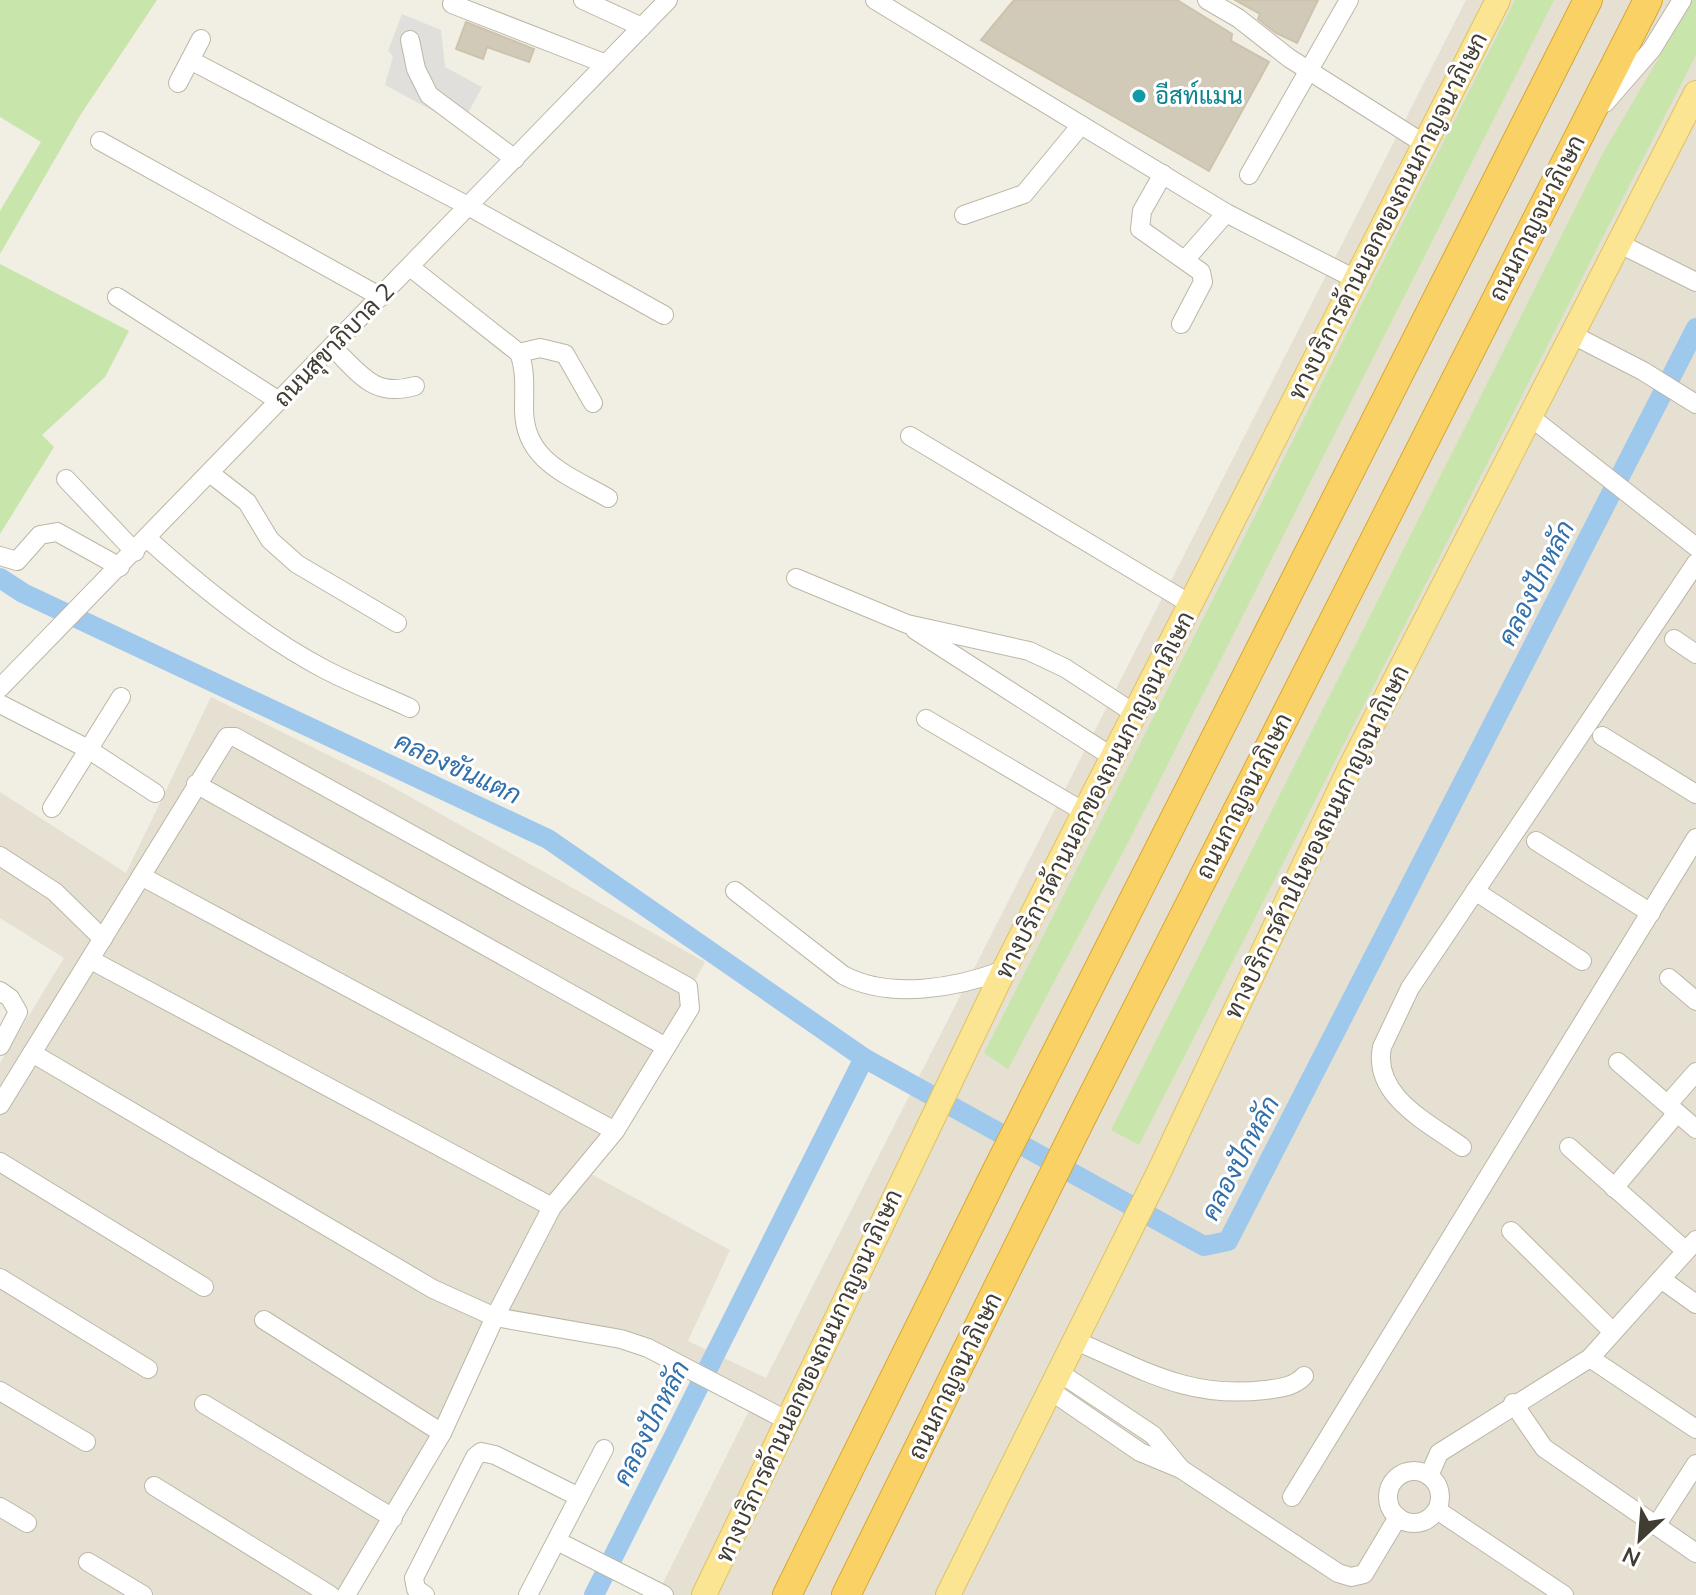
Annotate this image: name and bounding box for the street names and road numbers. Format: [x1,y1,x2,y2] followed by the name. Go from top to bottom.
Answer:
[1281,27,1493,404] street label: ทางบริการด้านนอกของถนนกาญจนาภิเษก
[1481,129,1591,306] street label: ถนนกาญจนาภิเษก
[267,276,401,414] street label: ถนนสุขาภิบาล 2
[988,606,1200,983] street label: ทางบริการด้านนอกของถนนกาญจนาภิเษก
[1217,660,1415,1023] street label: ทางบริการด้านในของถนนกาญจนาภิเษก
[1188,707,1298,884] street label: ถนนกาญจนาภิเษก
[708,1184,908,1567] street label: ทางบริการด้านนอกของถนนกาญจนาภิเษก
[901,1287,1008,1464] street label: ถนนกาญจนาภิเษก

